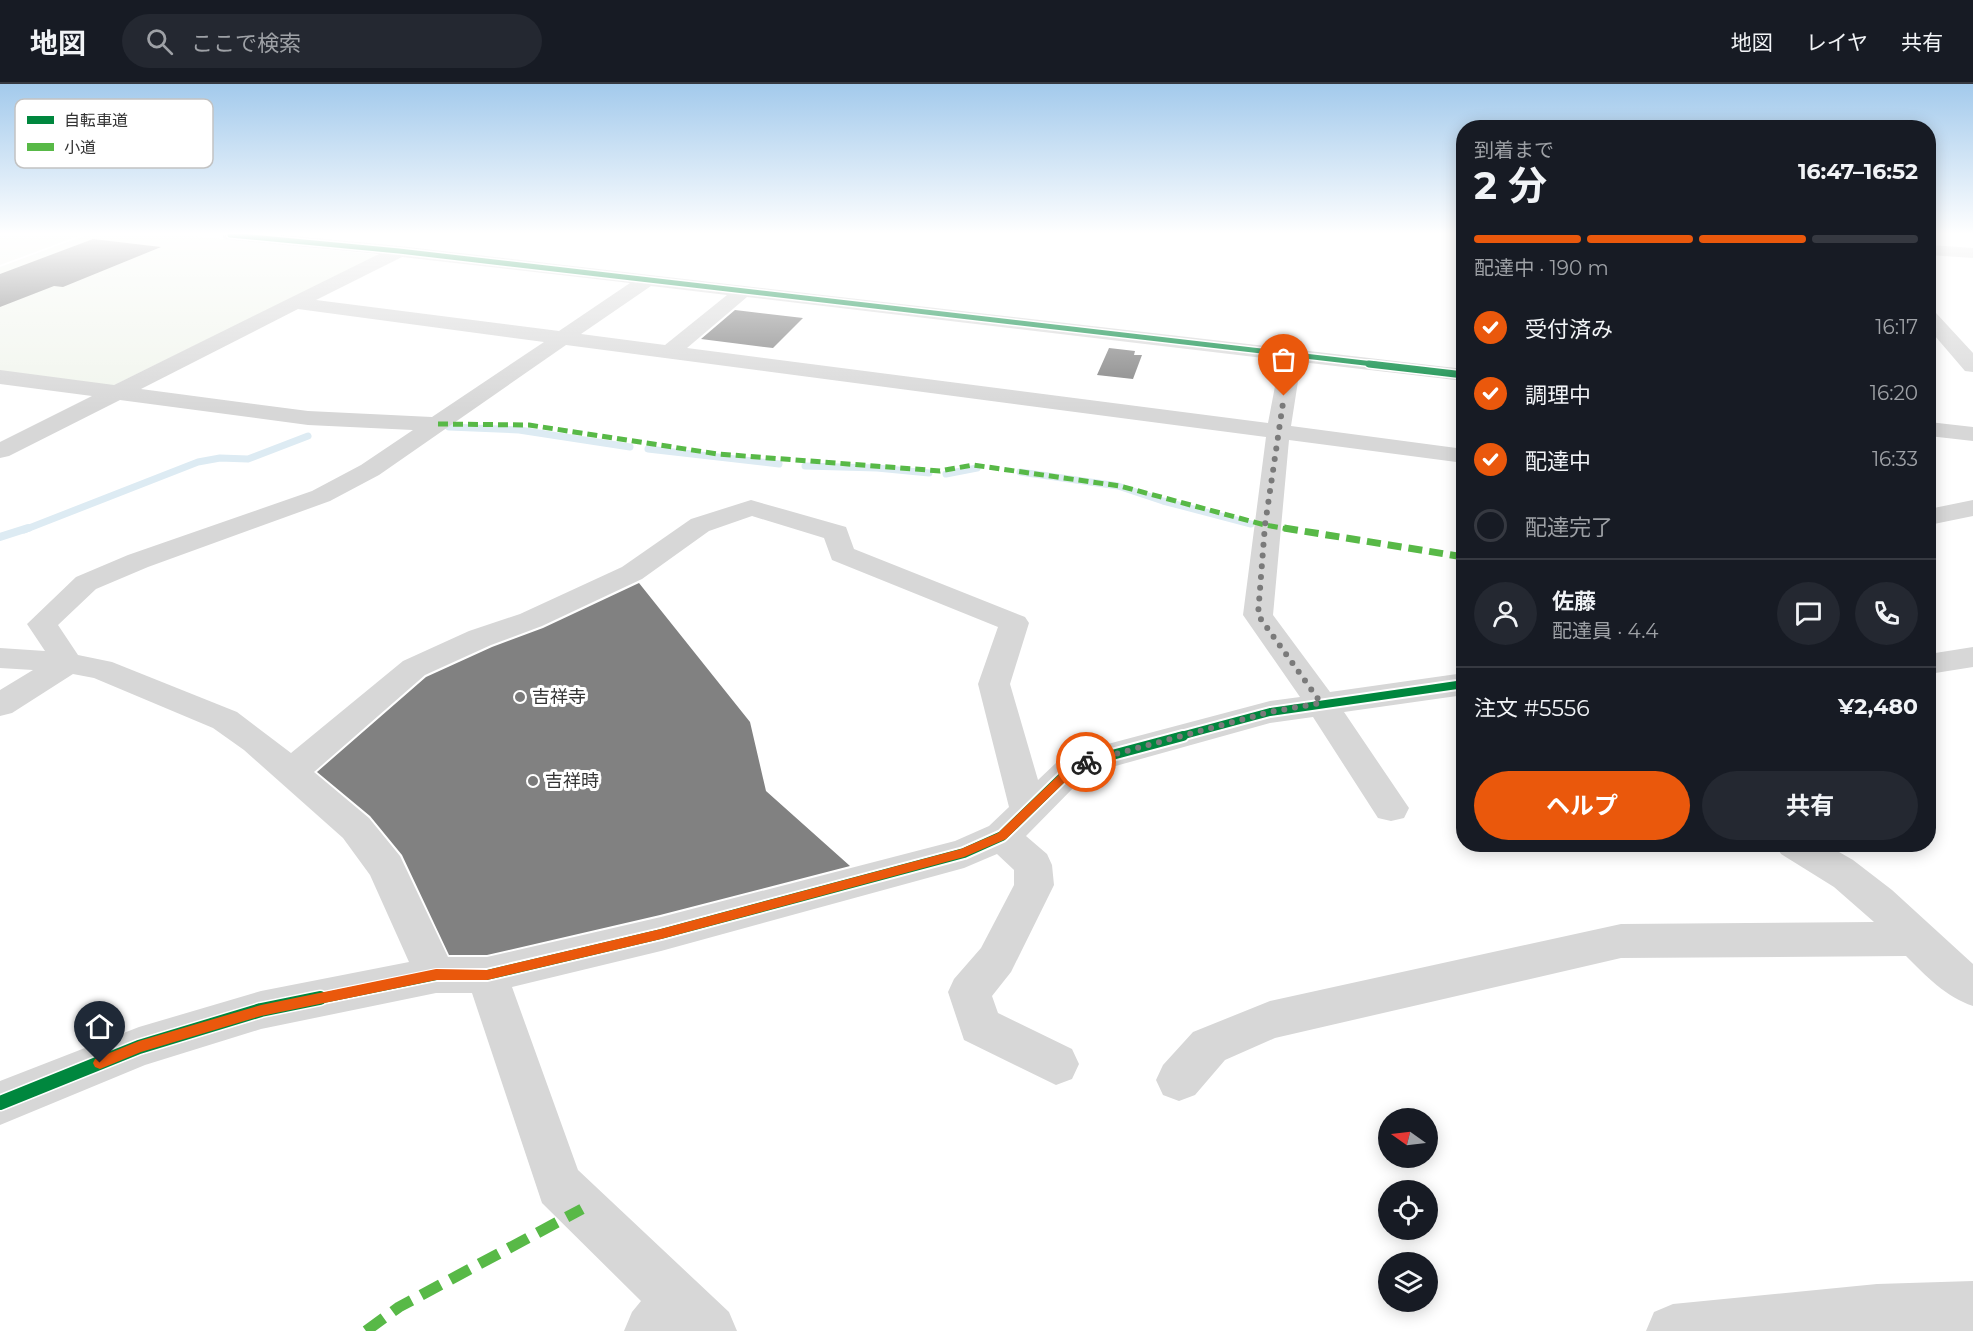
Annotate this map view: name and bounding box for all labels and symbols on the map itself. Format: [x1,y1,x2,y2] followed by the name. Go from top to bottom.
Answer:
[15,99,213,168] legend
[64,111,128,130] text: 自転車道
[64,138,96,157] text: 小道
[1258,334,1309,396] pin
[532,686,586,708] place label: 吉祥寺
[513,690,527,704] marker: 吉祥寺
[1056,732,1116,792] courier
[545,770,599,792] place label: 吉祥時
[526,774,540,788] marker: 吉祥時
[74,1001,125,1063] pin
[1378,1108,1438,1168] north arrow

